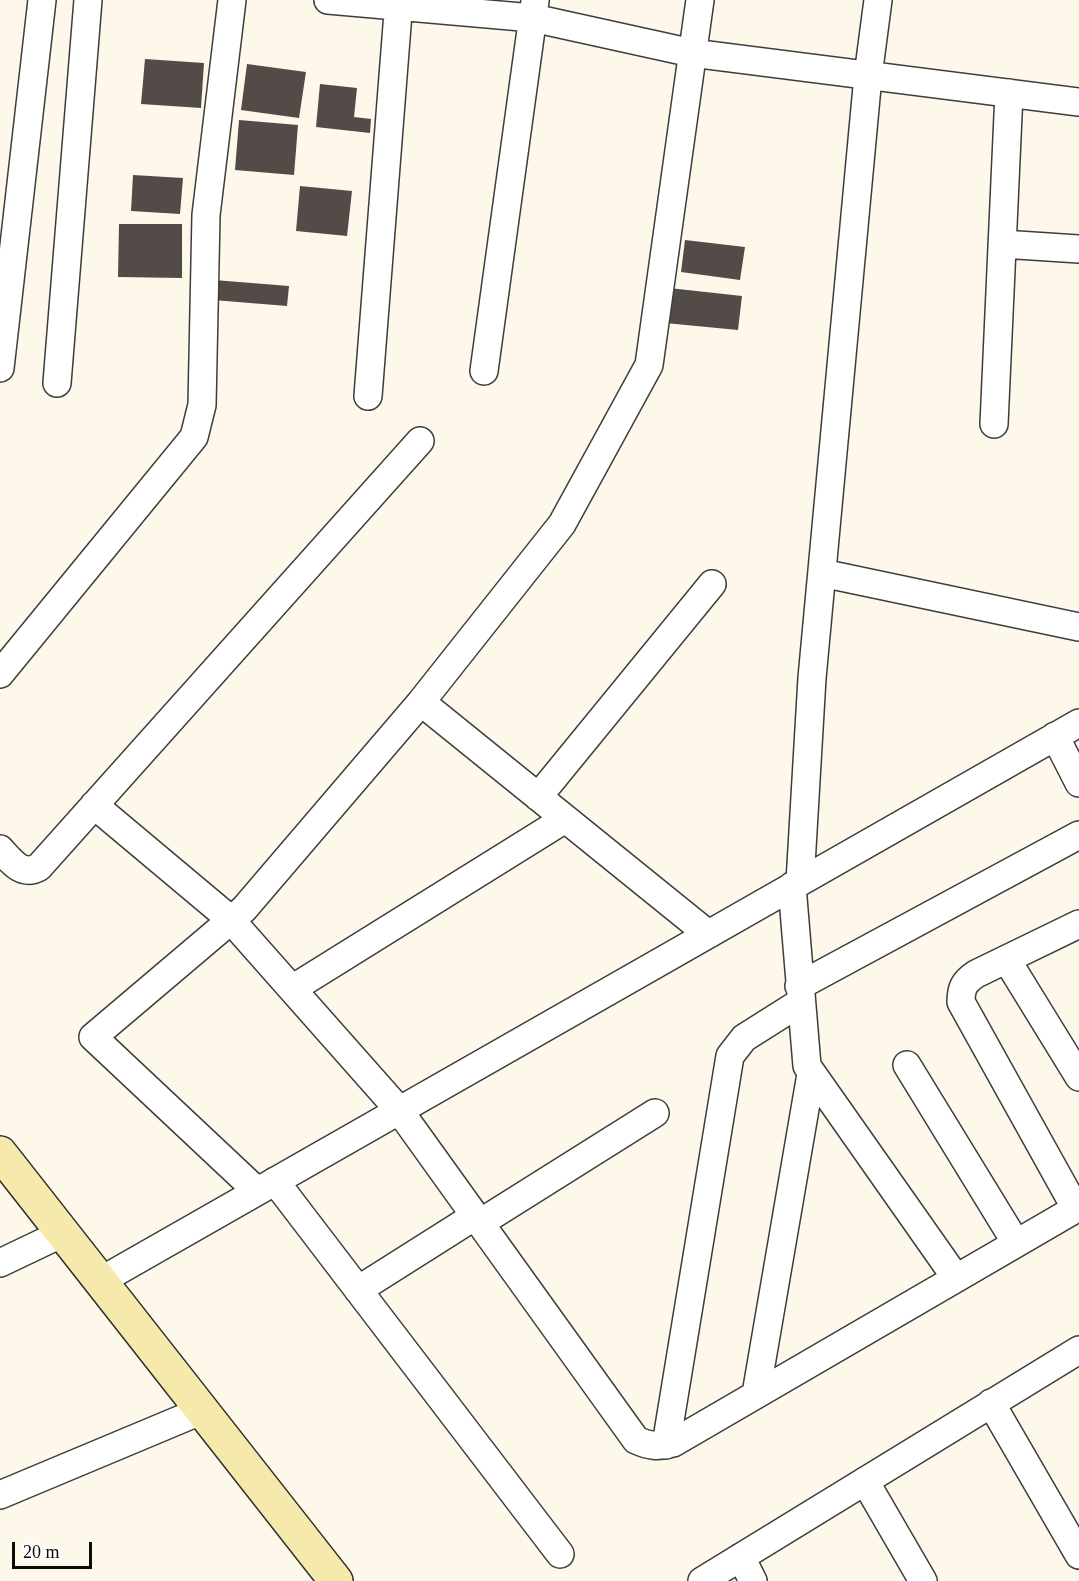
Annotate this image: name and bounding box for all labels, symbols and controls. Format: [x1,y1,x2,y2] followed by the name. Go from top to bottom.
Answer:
[15,1530,94,1568] scale bar
[23,1542,60,1562] text: 20 m

